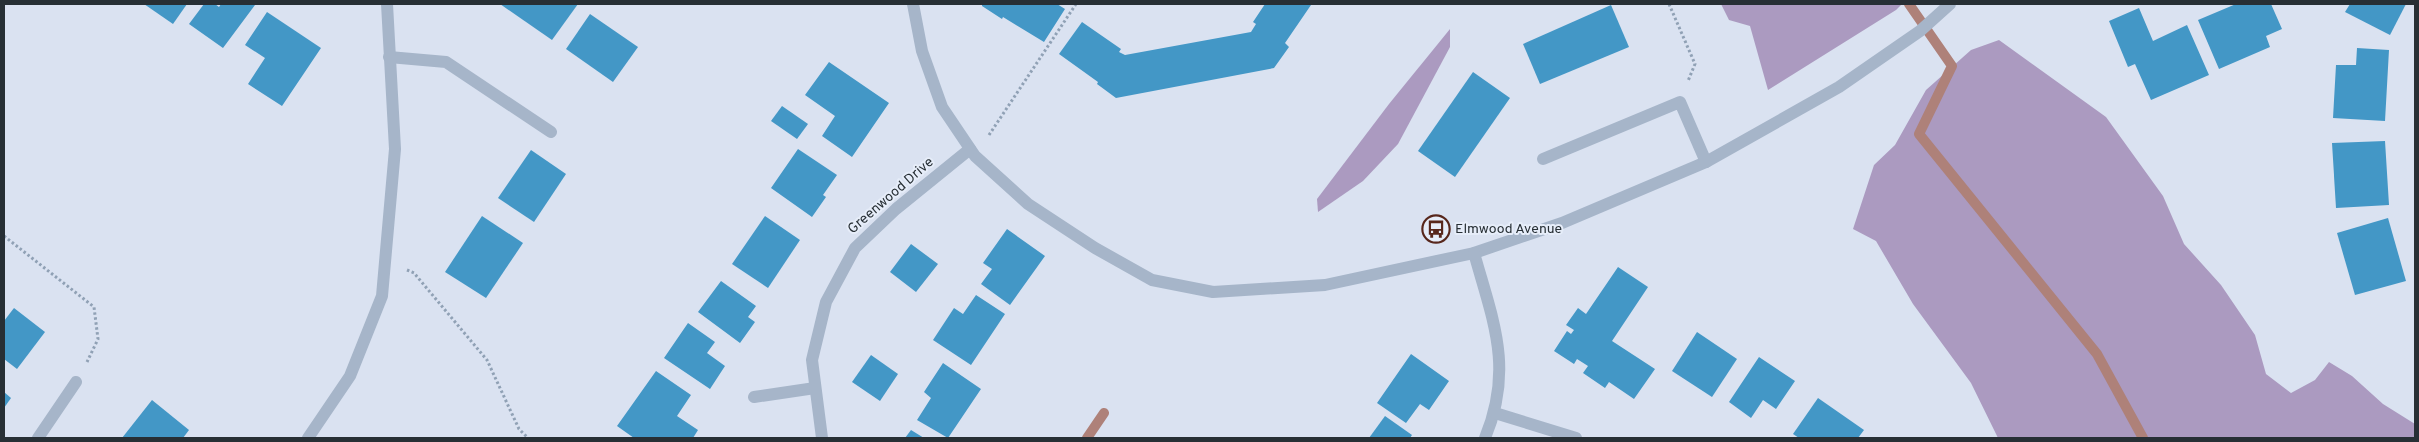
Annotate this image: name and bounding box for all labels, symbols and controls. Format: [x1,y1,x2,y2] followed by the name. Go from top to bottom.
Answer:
[845,154,937,238] street label: Greenwood Drive
[1421,214,1451,244] bus stop icon: Elmwood Avenue
[1455,221,1562,238] place label: Elmwood Avenue

